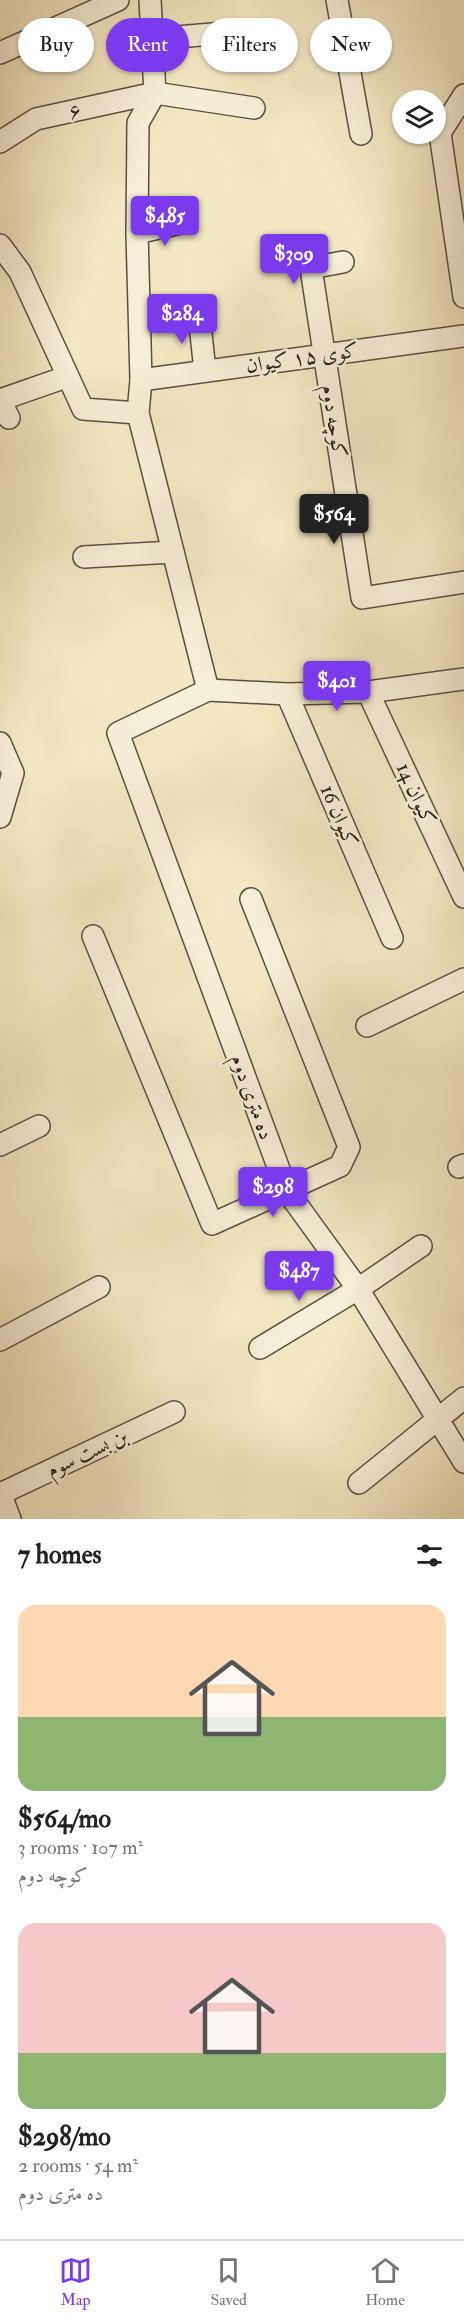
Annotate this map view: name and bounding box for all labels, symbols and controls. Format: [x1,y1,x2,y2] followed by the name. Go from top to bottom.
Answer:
[18,18,94,72] chip: Buy
[106,18,189,72] chip: Rent
[201,18,298,72] chip: Filters
[310,18,392,72] chip: New
[392,90,446,144] map controls
[392,90,446,144] button: layers
[66,97,84,125] street label: ۶
[129,196,201,247] pin: $485
[145,203,185,228] text: $485
[258,234,330,285] pin: $309
[274,241,314,266] text: $309
[146,294,218,345] pin: $284
[161,301,203,326] text: $284
[244,337,360,379] street label: کوی ۱۵ کیوان
[311,383,353,460] street label: کوچه دوم
[298,494,370,545] pin: $564
[314,501,354,526] text: $564
[301,661,373,712] pin: $401
[317,668,357,693] text: $401
[390,758,442,830] street label: کیوان 14
[314,781,364,851] street label: کیوان 16
[220,1051,280,1145] street label: ده متری دوم
[237,1167,309,1218] pin: $298
[252,1174,294,1199] text: $298
[263,1251,335,1302] pin: $487
[279,1258,319,1283] text: $487
[42,1422,134,1487] street label: بن بست سوم
[18,1539,101,1571] text: 7 homes
[413,1539,446,1572] icon: filters
[178,1644,286,1752] icon: home
[18,1803,111,1835] text: $564/mo
[18,1835,143,1860] text: 3 rooms · 107 m²
[18,1863,88,1888] text: کوچه دوم
[178,1962,286,2070] icon: home
[18,2121,111,2153] text: $298/mo
[18,2153,138,2178] text: 2 rooms · 54 m²
[18,2181,103,2206] text: ده متری دوم
[59,2254,92,2310] tab: Map
[210,2254,247,2310] tab: Saved
[365,2254,405,2310] tab: Home

